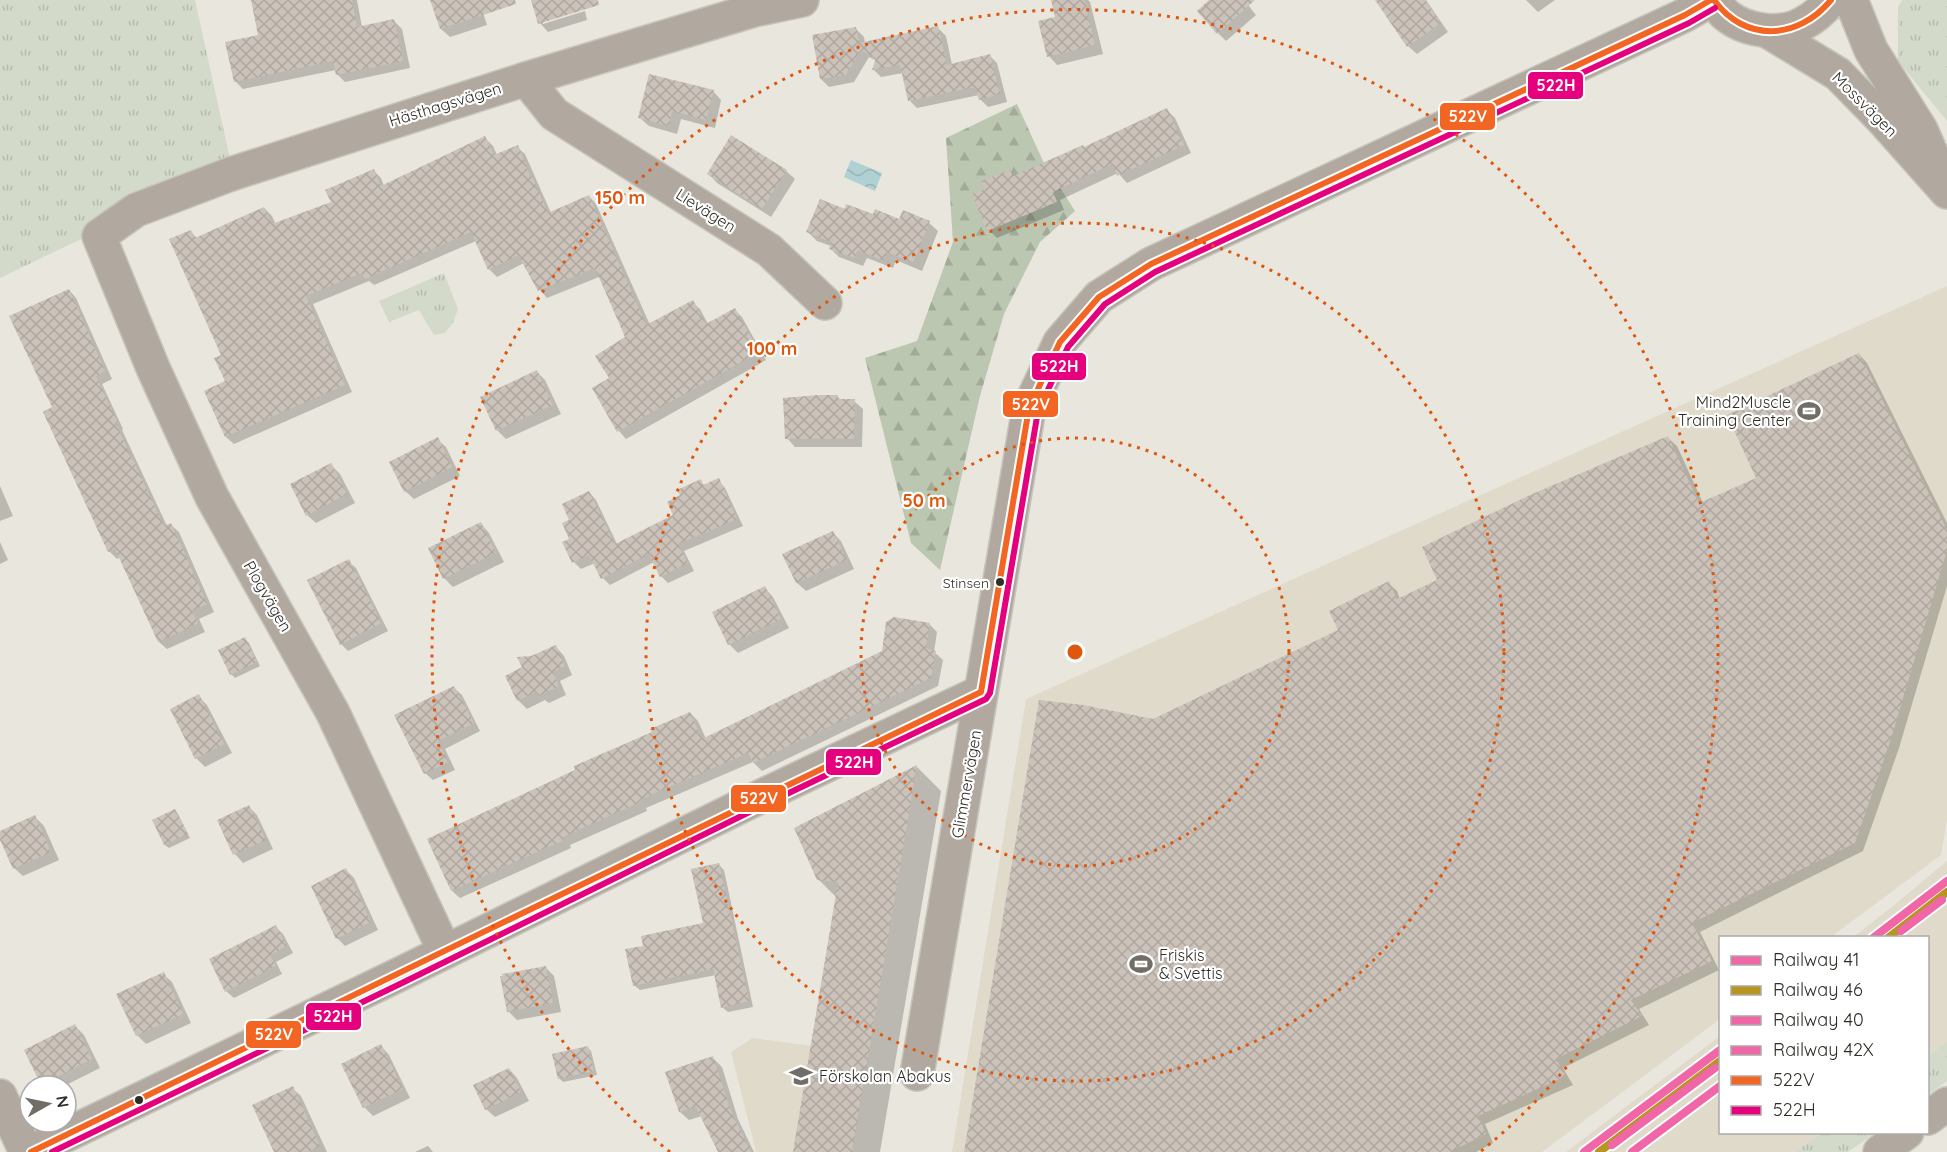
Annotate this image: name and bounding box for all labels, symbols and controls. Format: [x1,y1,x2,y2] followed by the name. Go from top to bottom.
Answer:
[1828,67,1902,141] street label: Mossvägen
[1527,71,1584,100] line badge: 522H
[1537,75,1575,95] text: 522H
[386,77,504,131] street label: Hästhagsvägen
[1439,102,1496,131] line badge: 522V
[1449,106,1487,126] text: 522V
[672,184,740,236] street label: Lievägen
[595,186,645,209] text: 150 m
[747,337,797,360] text: 100 m
[1031,352,1087,381] line badge: 522H
[1040,356,1078,376] text: 522H
[1002,390,1059,418] line badge: 522V
[1678,392,1791,430] place label: Mind2Muscle Training Center
[1012,394,1050,414] text: 522V
[1796,398,1822,424] sports icon: Mind2Muscle Training Center
[902,489,946,512] text: 50 m
[240,557,296,635] street label: Plogvägen
[943,574,989,592] place label: Stinsen
[994,576,1006,588] marker: Stinsen
[1065,642,1085,662] centre of rings
[947,728,985,840] street label: Glimmervägen
[825,748,882,776] line badge: 522H
[835,752,873,772] text: 522H
[730,784,787,813] line badge: 522V
[740,788,778,808] text: 522V
[1719,936,1929,1134] legend
[1159,945,1222,983] place label: Friskis & Svettis
[1773,948,1859,971] text: Railway 41
[1128,951,1154,977] sports icon: Friskis & Svettis
[1773,978,1863,1001] text: Railway 46
[305,1002,362,1031] line badge: 522H
[314,1006,352,1026] text: 522H
[1773,1008,1864,1031] text: Railway 40
[245,1020,302,1049] line badge: 522V
[255,1024,293,1044] text: 522V
[1773,1038,1874,1061] text: Railway 42X
[788,1063,814,1089] school or university icon: Förskolan Abakus
[819,1066,951,1086] place label: Förskolan Abakus
[1773,1068,1815,1091] text: 522V
[18,1074,78,1134] north arrow
[52,1094,74,1109] text: N
[133,1094,145,1106] unlabelled marker
[1773,1098,1816,1121] text: 522H

